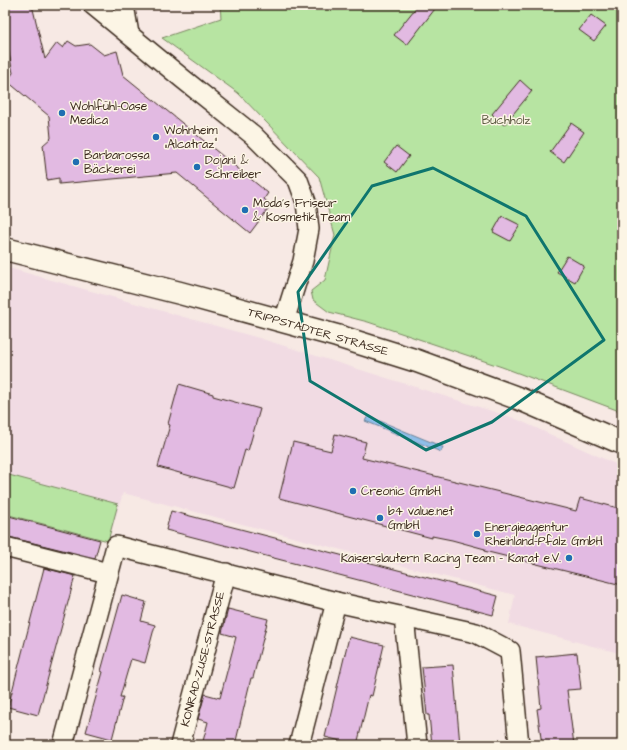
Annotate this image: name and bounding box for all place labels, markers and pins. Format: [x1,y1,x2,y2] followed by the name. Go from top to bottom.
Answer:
[70,98,148,129] place label: Wohlfühl-Oase Medica
[57,108,67,118] marker: Wohlfühl-Oase Medica
[164,122,218,153] place label: Wohnheim „Alcatraz“
[151,132,161,142] marker: Wohnheim „Alcatraz“
[84,147,150,178] place label: Barbarossa Bäckerei
[205,152,261,183] place label: Dojani & Schreiber
[71,157,81,167] marker: Barbarossa Bäckerei
[192,162,202,172] marker: Dojani & Schreiber
[253,195,351,226] place label: Moda's Friseur & Kosmetik Team
[240,205,250,215] marker: Moda's Friseur & Kosmetik Team
[361,483,441,500] place label: Creonic GmbH
[348,486,358,496] marker: Creonic GmbH
[388,503,454,534] place label: b4 value.net GmbH
[375,513,385,523] marker: b4 value.net GmbH
[485,519,603,550] place label: Energieagentur Rheinland-Pfalz GmbH
[472,529,482,539] marker: Energieagentur Rheinland-Pfalz GmbH
[341,550,561,568] place label: Kaiserslautern Racing Team - Karat e.V.
[564,553,574,563] marker: Kaiserslautern Racing Team - Karat e.V.

